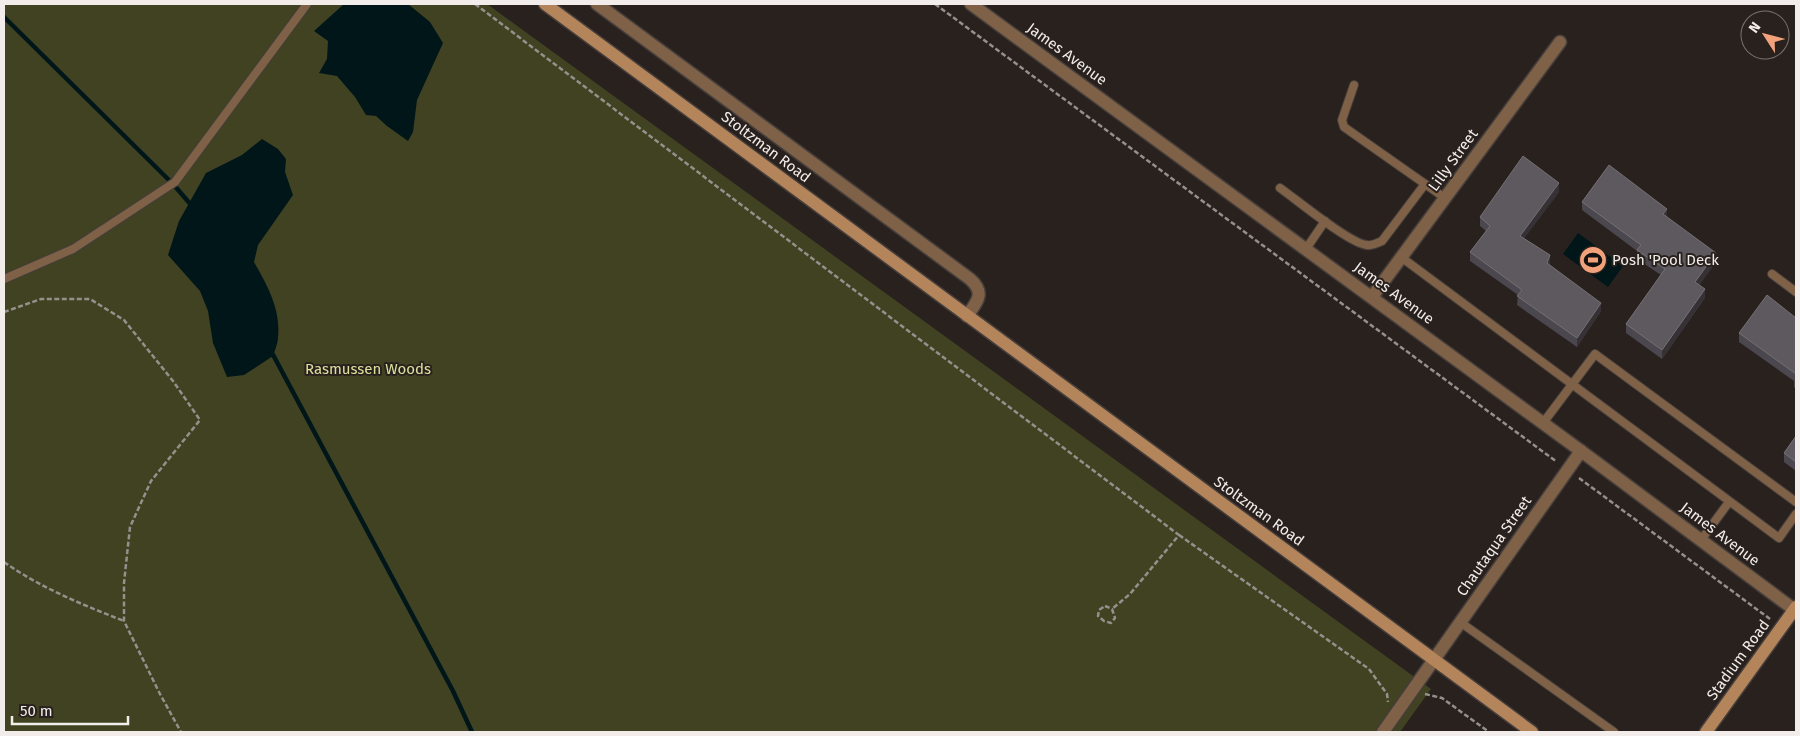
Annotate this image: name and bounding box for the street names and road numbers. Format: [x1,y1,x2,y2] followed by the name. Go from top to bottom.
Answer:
[1023,19,1111,89] street label: James Avenue
[718,108,814,186] street label: Stoltzman Road
[1424,125,1482,195] street label: Lilly Street
[1350,258,1438,328] street label: James Avenue
[1210,472,1308,550] street label: Stoltzman Road
[1453,492,1536,599] street label: Chautaqua Street
[1677,498,1763,570] street label: James Avenue
[1703,616,1773,704] street label: Stadium Road

